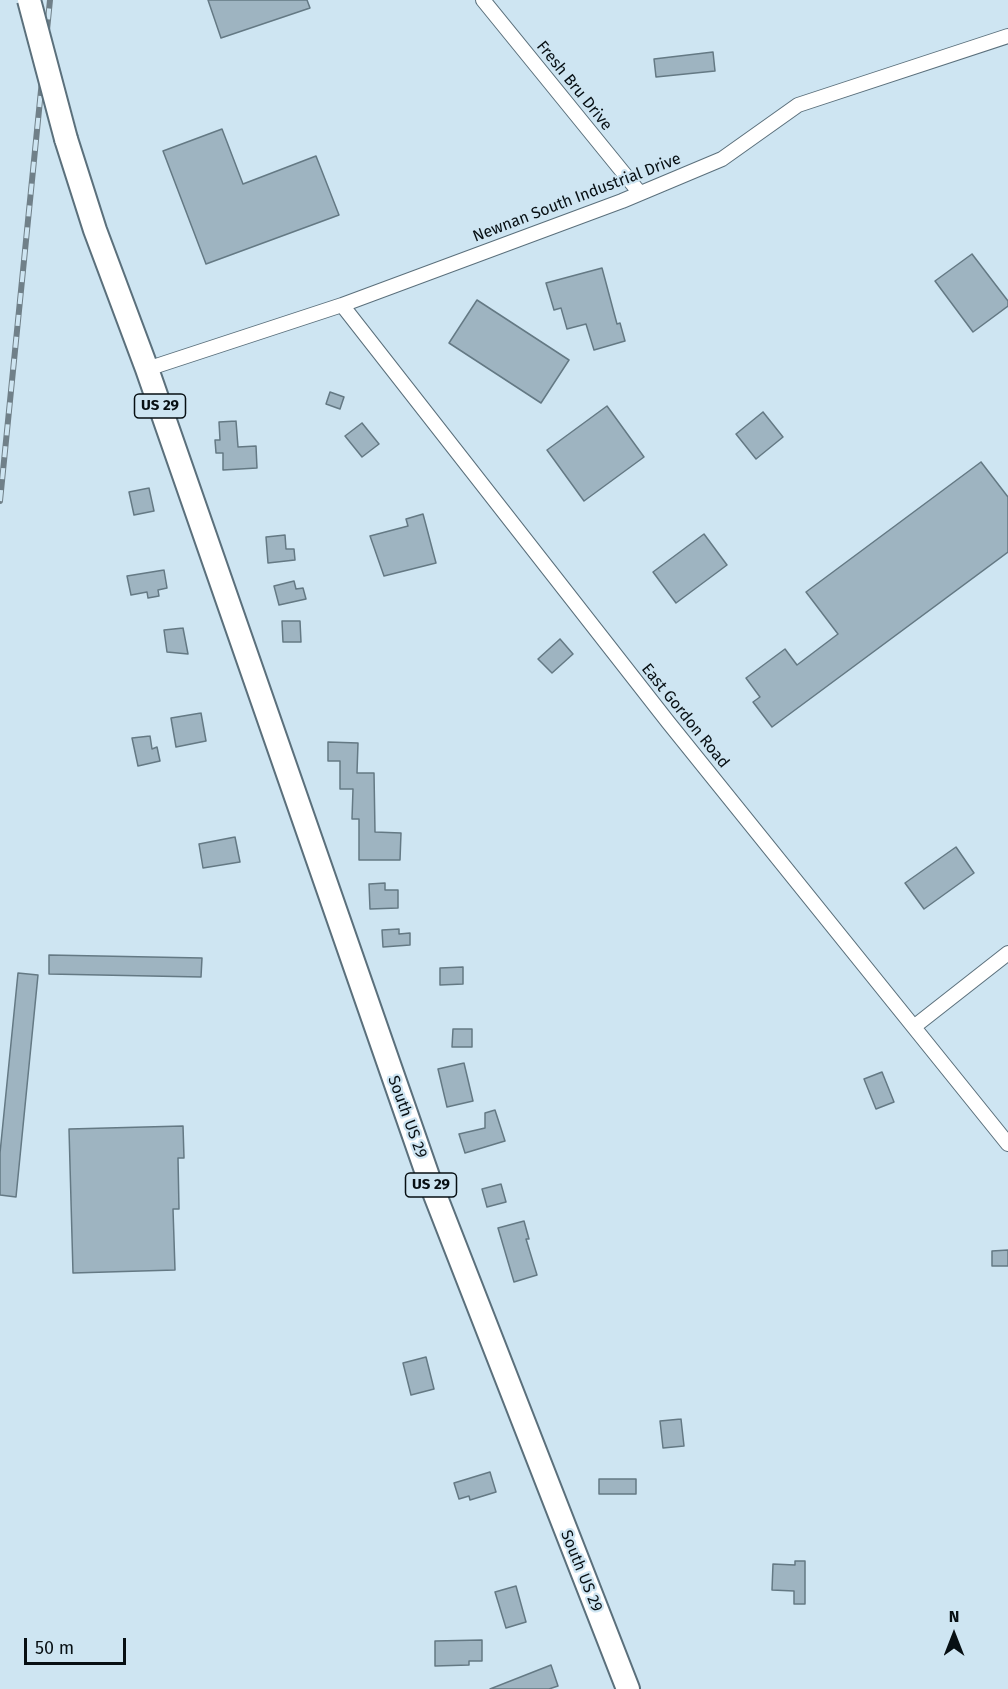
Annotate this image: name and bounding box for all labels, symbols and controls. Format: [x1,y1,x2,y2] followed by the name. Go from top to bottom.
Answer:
[532,37,616,135] street label: Fresh Bru Drive
[470,149,684,247] street label: Newnan South Industrial Drive
[134,394,186,418] road number: US 29
[637,660,733,772] street label: East Gordon Road
[383,1073,431,1161] street label: South US 29
[406,1173,456,1197] road number: US 29
[556,1527,606,1615] street label: South US 29
[924,1605,984,1665] north arrow
[949,1607,959,1626] text: N
[27,1626,129,1664] scale bar
[35,1637,74,1659] text: 50 m

